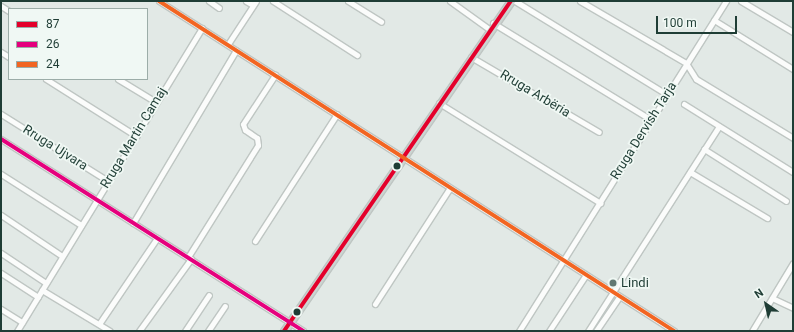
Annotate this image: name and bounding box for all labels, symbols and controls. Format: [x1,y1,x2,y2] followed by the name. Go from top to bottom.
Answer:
[8,8,148,80] legend
[658,8,739,34] scale bar
[663,16,697,30] text: 100 m
[46,17,60,31] text: 87
[46,37,60,51] text: 26
[46,57,60,71] text: 24
[497,67,573,121] street label: Rruga Arbëria
[608,79,680,183] street label: Rruga Dervish Tarja
[98,85,170,191] street label: Rruga Martin Camaj
[20,122,90,174] street label: Rruga Ujvara
[392,161,402,171] unlabelled marker
[621,275,649,291] place label: Lindi
[608,278,618,288] marker: Lindi
[746,284,786,324] north arrow
[752,286,766,301] text: N
[292,307,302,317] unlabelled marker

